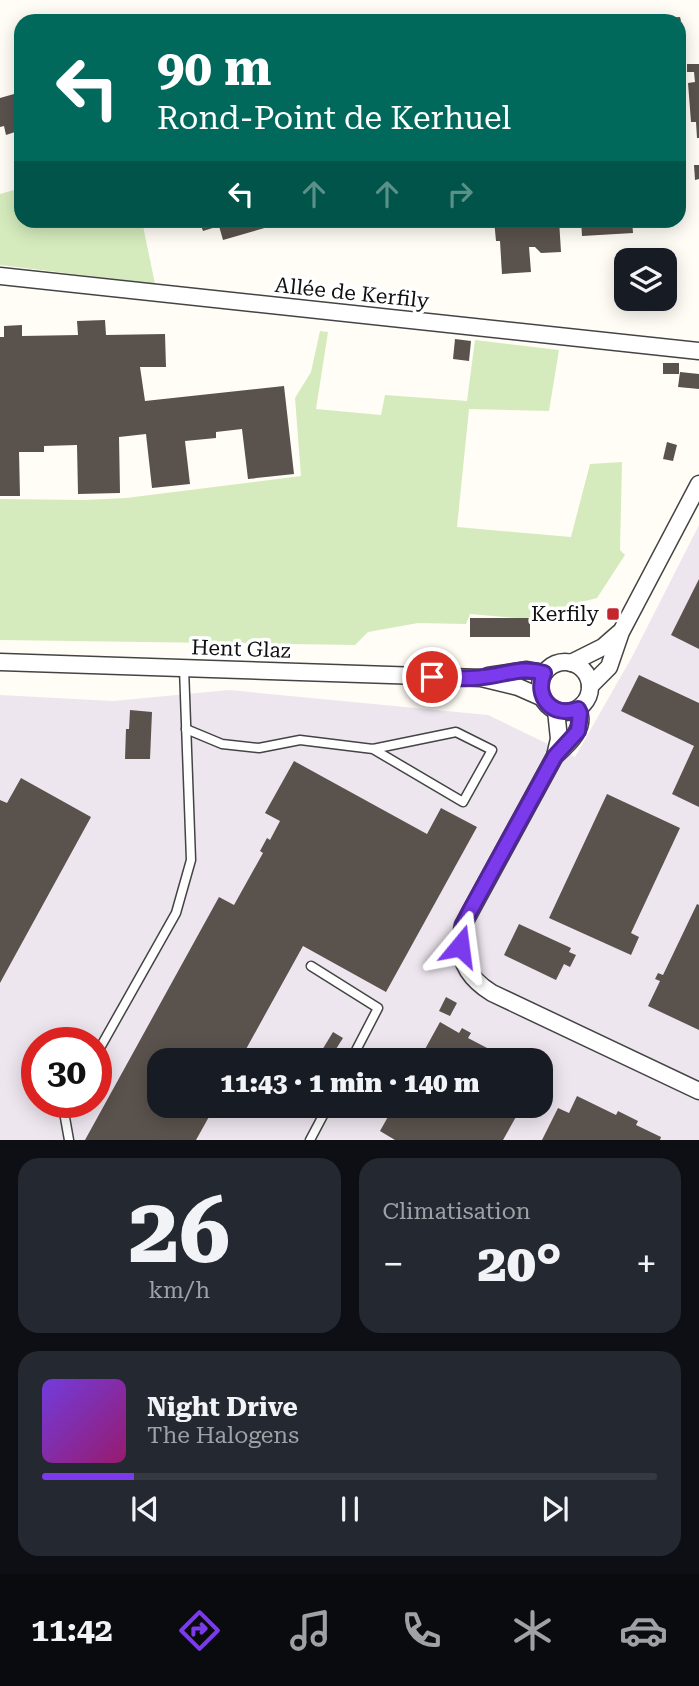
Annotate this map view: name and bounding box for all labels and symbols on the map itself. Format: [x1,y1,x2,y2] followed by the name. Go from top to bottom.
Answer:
[274,273,431,313] street label: Allée de Kerfily
[531,602,600,626] place label: Kerfily
[605,606,621,622] marker: Kerfily
[191,635,291,663] street label: Hent Glaz
[402,647,462,707] pin
[423,909,497,983] position arrow
[21,1027,112,1118] speed limit sign: 30

